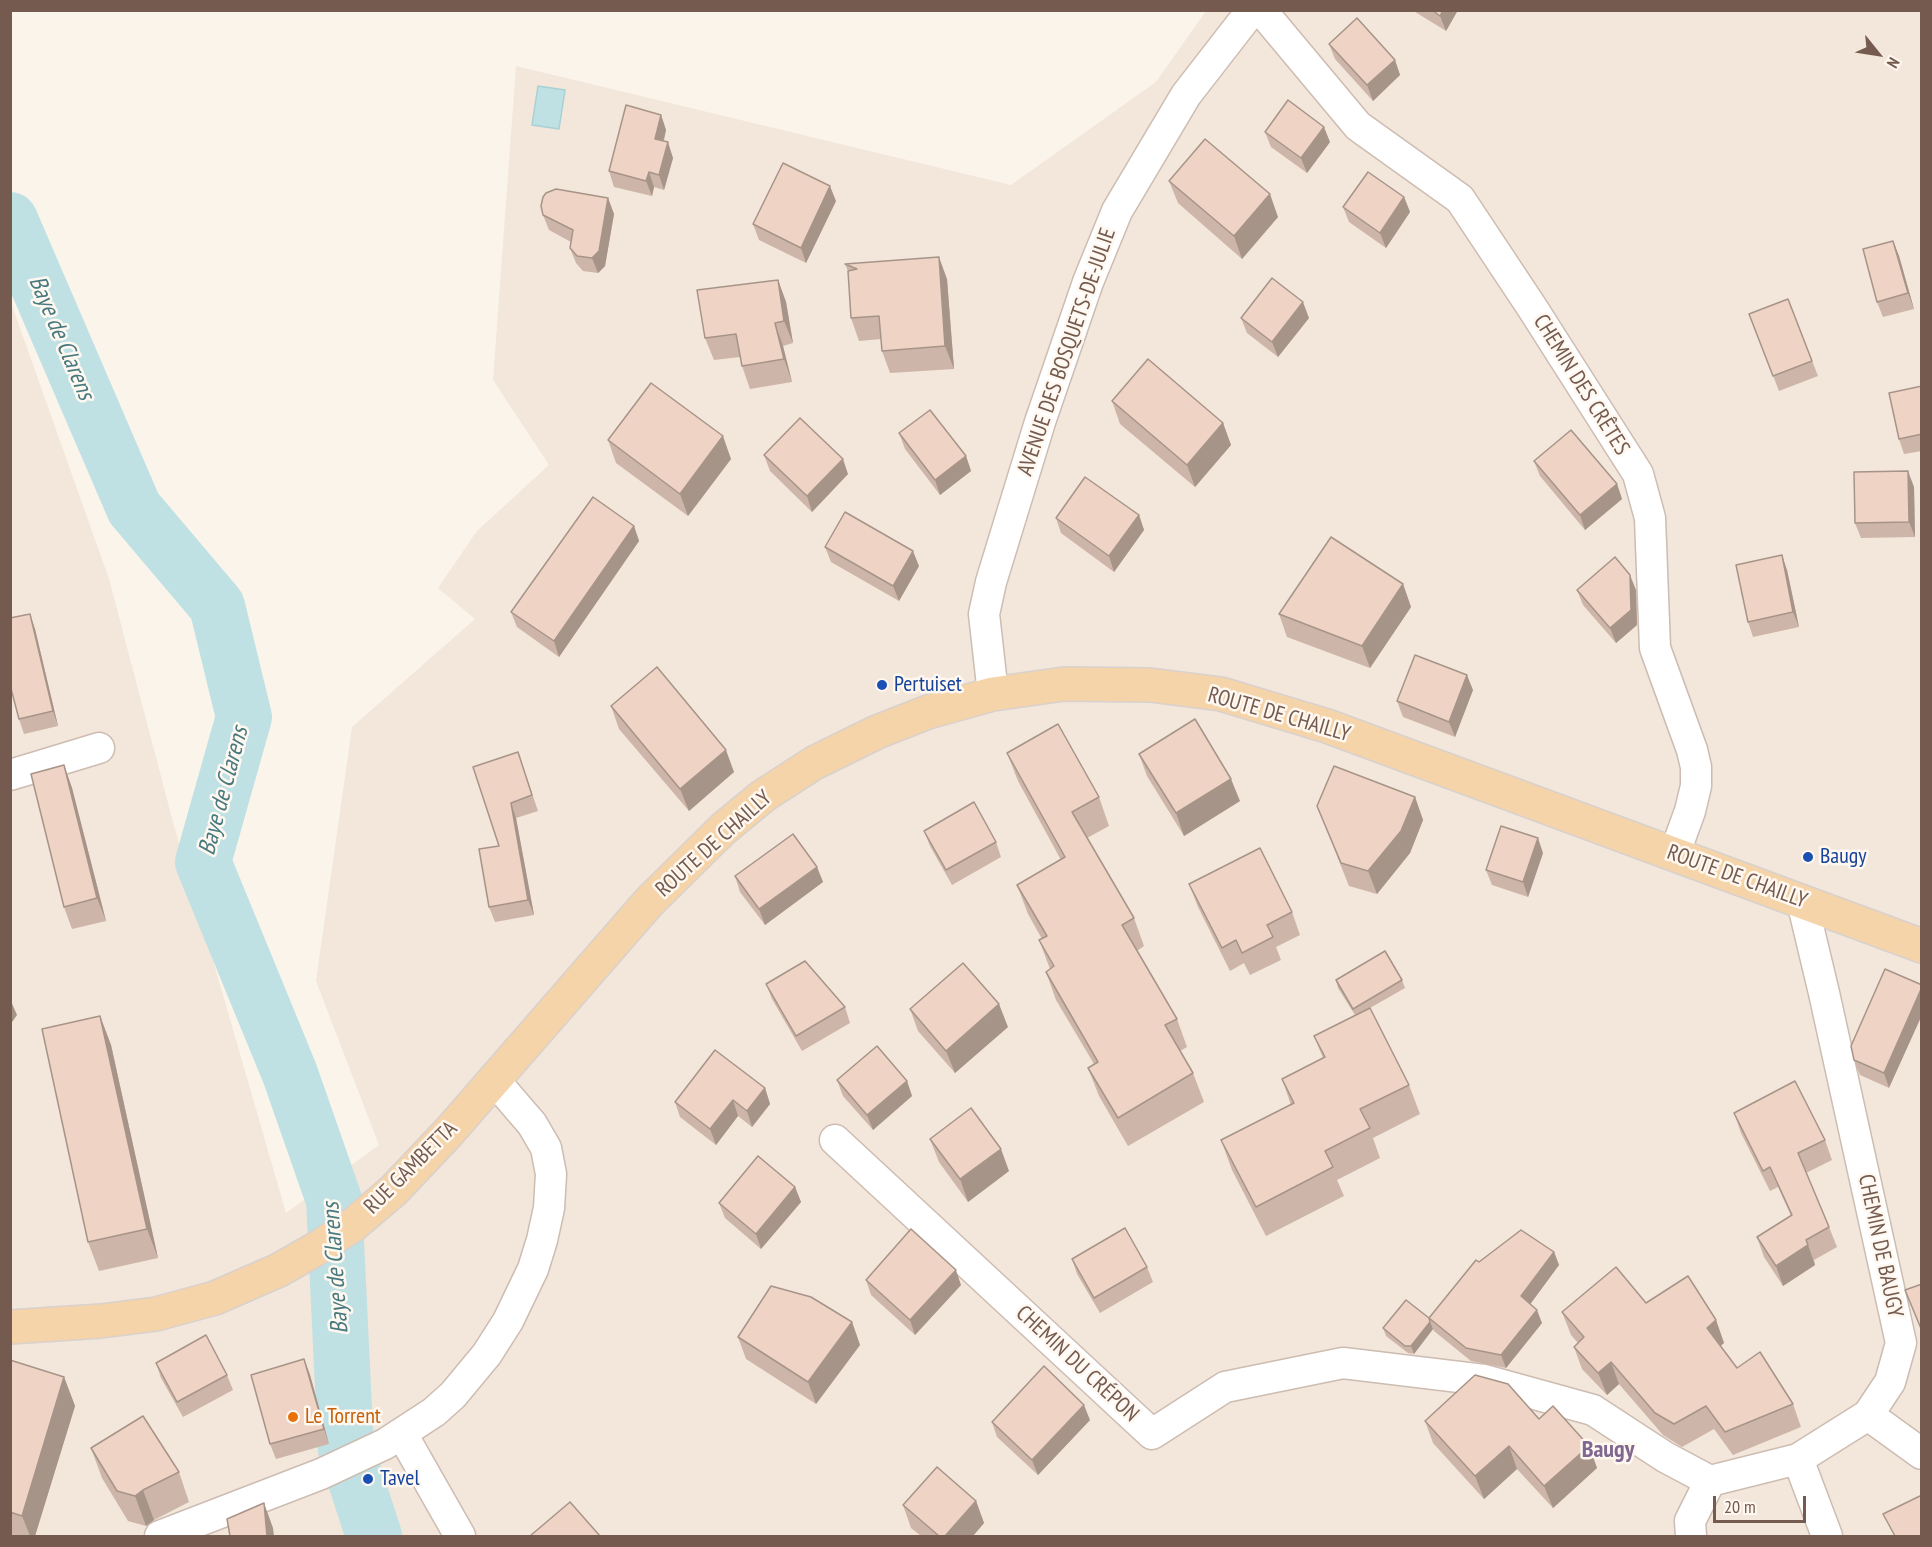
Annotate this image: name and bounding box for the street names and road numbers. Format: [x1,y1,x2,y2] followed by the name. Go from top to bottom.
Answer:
[1012,225,1122,479] street label: AVENUE DES BOSQUETS-DE-JULIE
[1527,310,1635,460] street label: CHEMIN DES CRÊTES
[1205,682,1353,748] street label: ROUTE DE CHAILLY
[651,785,777,903] street label: ROUTE DE CHAILLY
[1664,839,1810,915] street label: ROUTE DE CHAILLY
[359,1116,463,1220] street label: RUE GAMBETTA
[1852,1172,1908,1320] street label: CHEMIN DE BAUGY
[1010,1300,1144,1428] street label: CHEMIN DU CRÉPON

